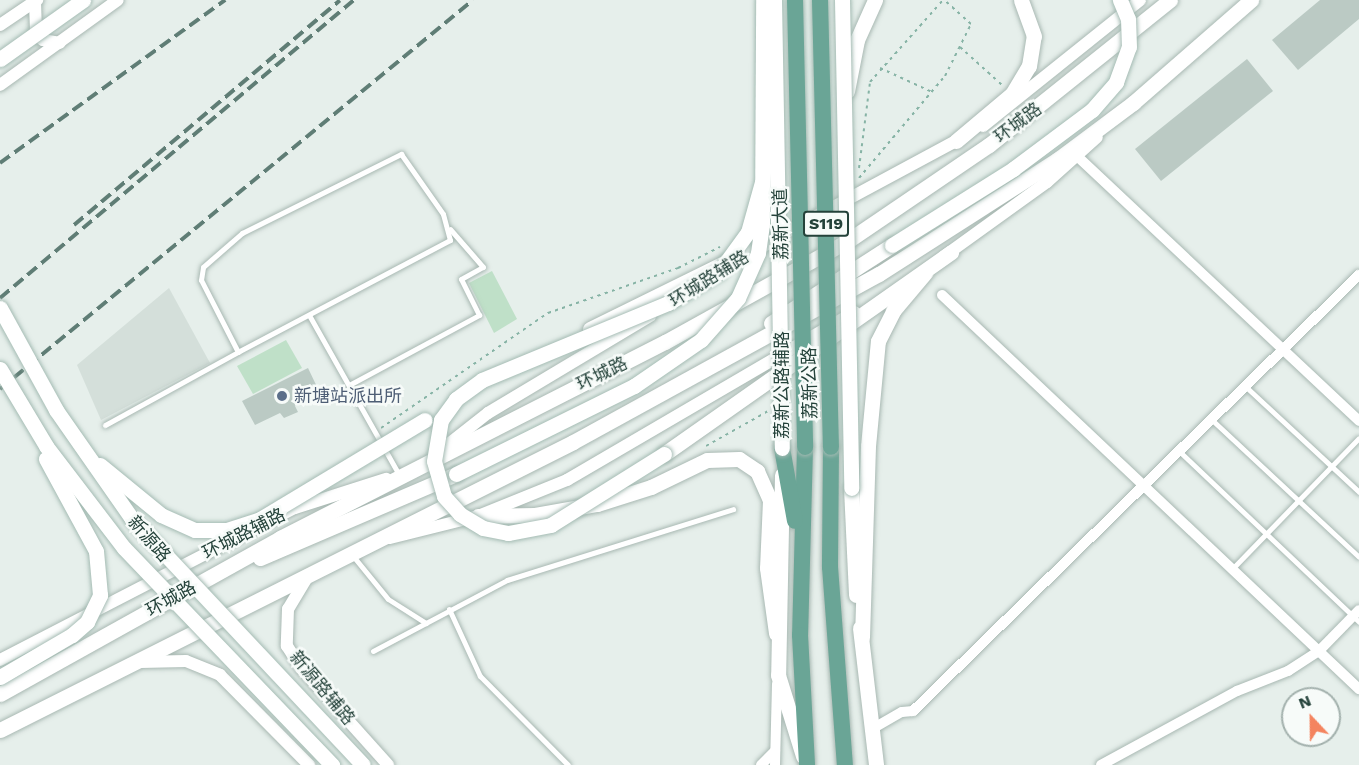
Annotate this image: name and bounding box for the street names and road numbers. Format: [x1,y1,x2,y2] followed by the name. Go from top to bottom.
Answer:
[990,98,1046,148] street label: 环城路
[770,188,792,260] street label: 荔新大道
[802,211,850,237] road number: S119
[665,246,753,312] street label: 环城路辅路
[771,331,793,439] street label: 荔新公路辅路
[799,347,821,419] street label: 荔新公路
[573,352,631,396] street label: 环城路
[199,504,289,564] street label: 环城路辅路
[123,512,175,566] street label: 新源路
[142,576,200,622] street label: 环城路
[285,647,359,729] street label: 新源路辅路

